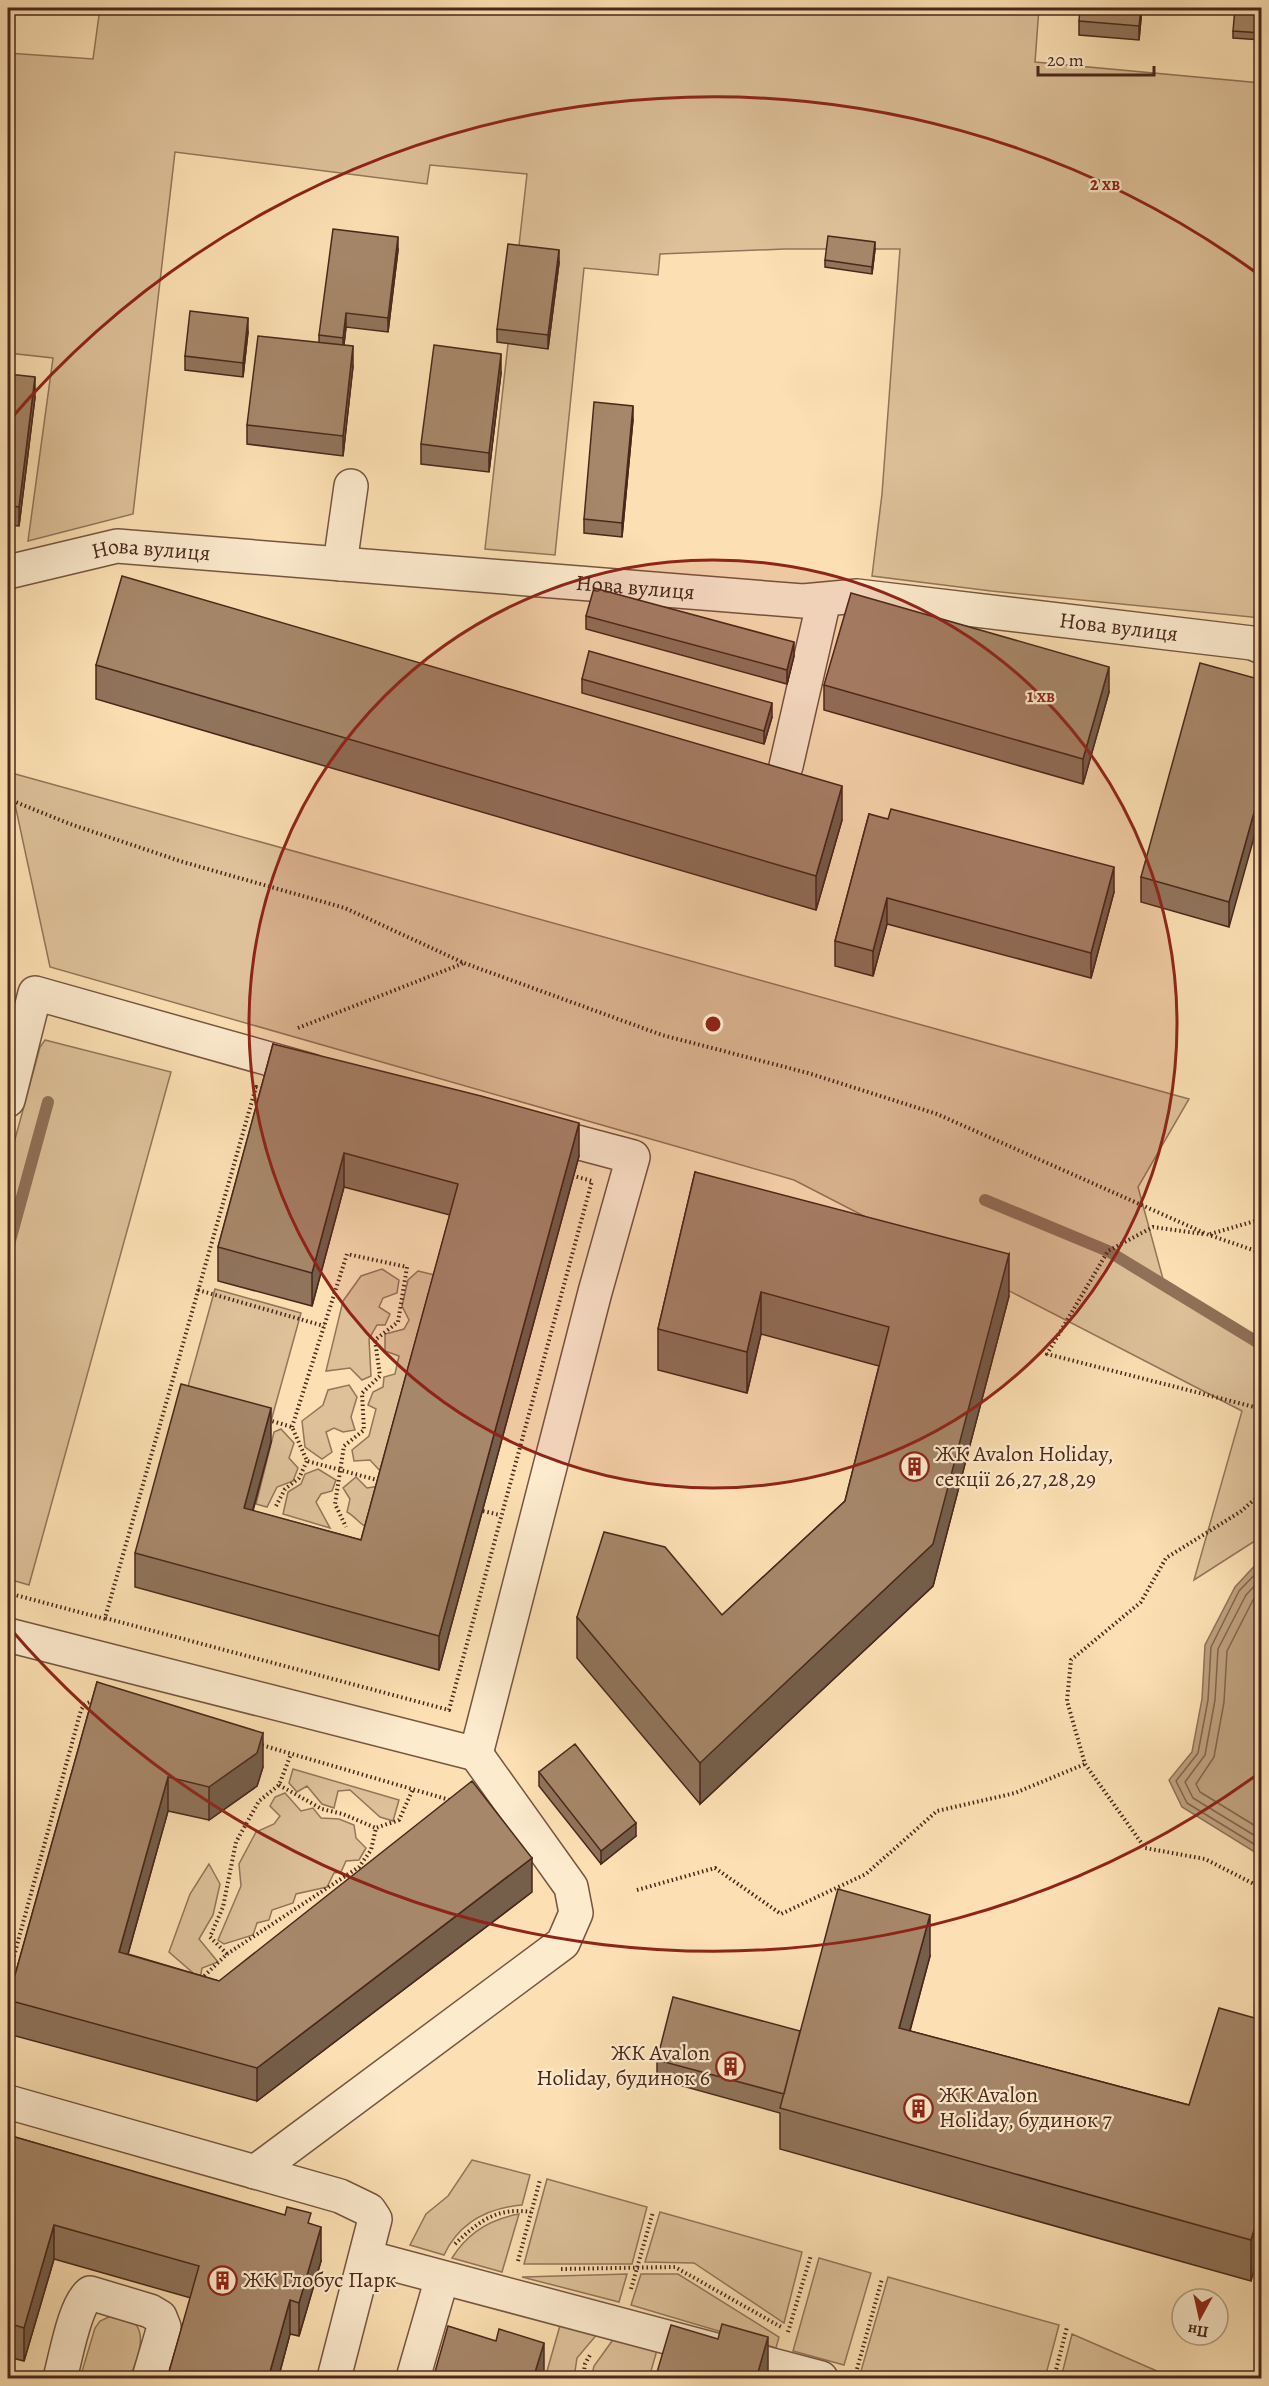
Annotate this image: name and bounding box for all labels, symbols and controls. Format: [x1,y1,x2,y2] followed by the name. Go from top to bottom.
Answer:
[1038,39,1154,77] scale bar
[1047,48,1084,72] text: 20 m
[1090,172,1120,196] text: 2 хв
[88,531,212,568] street label: Нова вулиця
[575,568,696,607] street label: Нова вулиця
[1058,605,1180,649] street label: Нова вулиця
[1027,684,1055,708] text: 1 хв
[703,1014,723,1034] centre of rings
[935,1439,1113,1494] place label: ЖК Avalon Holiday, секції 26,27,28,29
[898,1451,930,1483] building icon: ЖК Avalon Holiday, секції 26,27,28,29
[536,2038,710,2093] place label: ЖК Avalon Holiday, будинок 6
[715,2050,747,2082] building icon: ЖК Avalon Holiday, будинок 6
[939,2080,1113,2135] place label: ЖК Avalon Holiday, будинок 7
[902,2092,934,2124] building icon: ЖК Avalon Holiday, будинок 7
[206,2264,238,2296] building icon: ЖК Глобус Парк
[243,2265,396,2295] place label: ЖК Глобус Парк
[1170,2287,1230,2347] north arrow
[1186,2319,1210,2343] text: Пн

